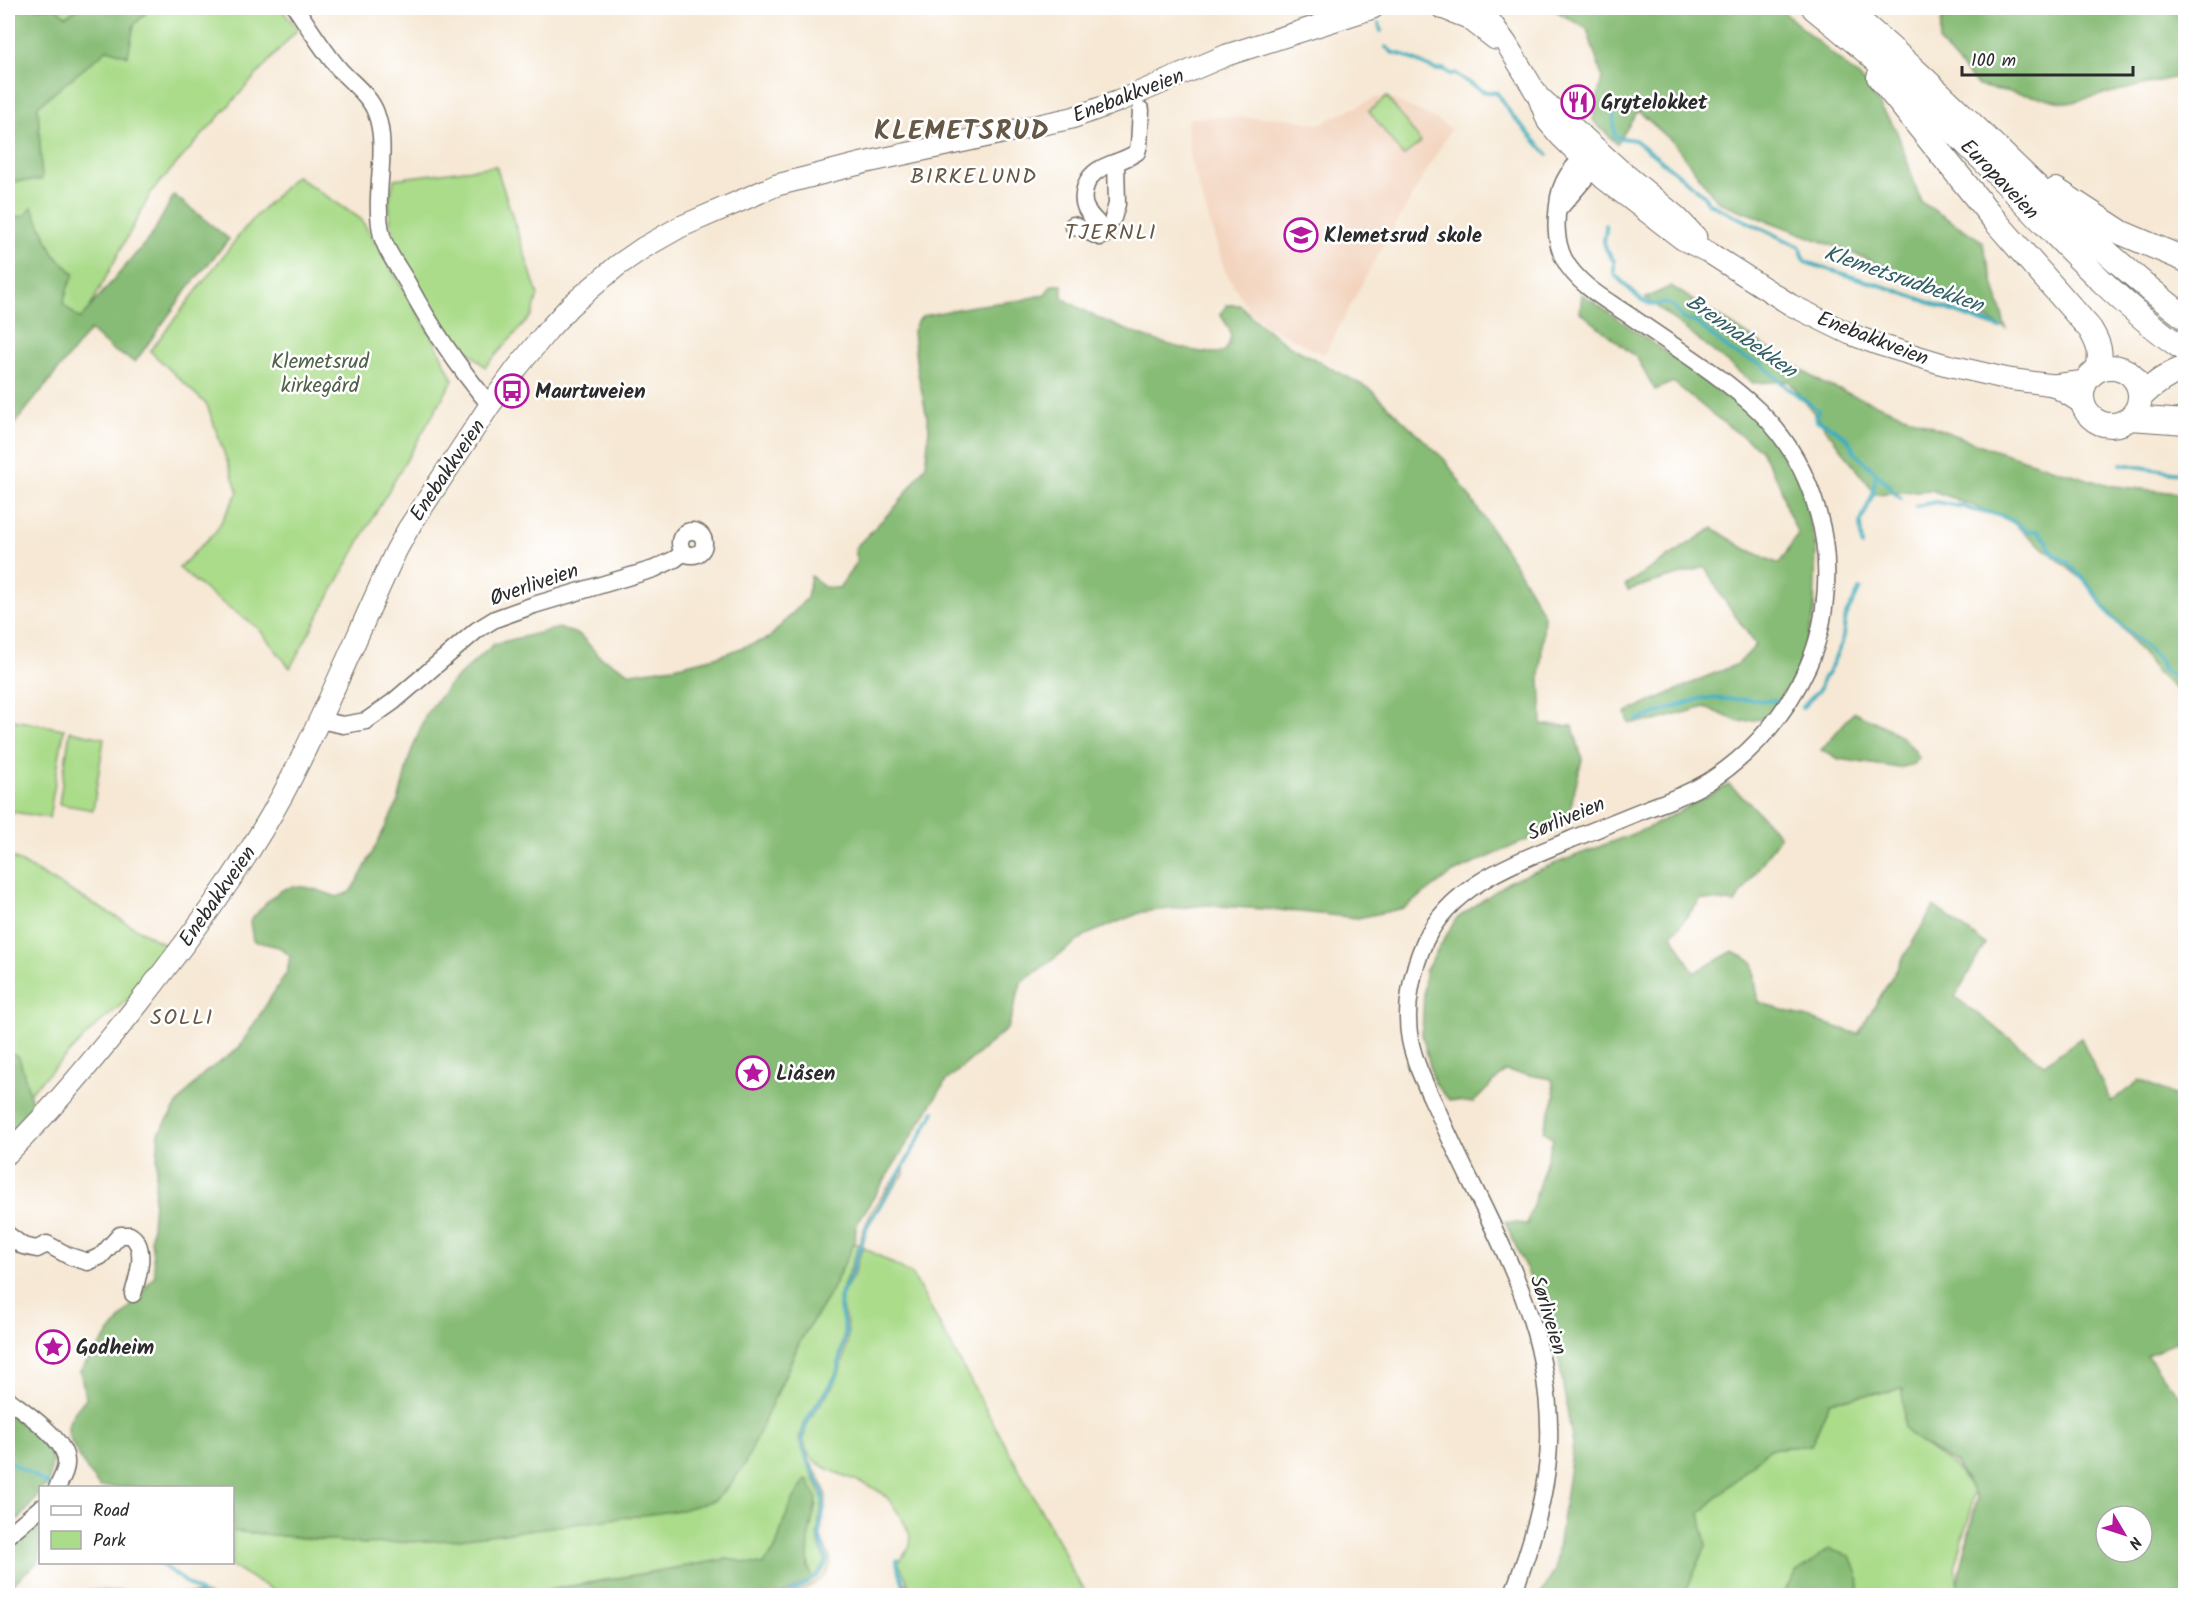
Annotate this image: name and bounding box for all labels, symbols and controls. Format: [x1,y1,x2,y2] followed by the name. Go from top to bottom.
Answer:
[1962,39,2133,77] scale bar
[1971,47,2016,76] text: 100 m
[1068,60,1189,133] street label: Enebakkveien
[1560,84,1596,120] restaurant icon: Grytelokket
[1601,87,1708,120] place label: Grytelokket
[874,110,1050,153] district label: KLEMETSRUD
[1951,132,2046,228] street label: Europaveien
[910,160,1038,195] district label: BIRKELUND
[1065,216,1157,251] district label: TJERNLI
[1283,217,1319,253] school or university icon: Klemetsrud skole
[1324,220,1482,253] place label: Klemetsrud skole
[1819,237,1990,325] water label: Klemetsrudbekken
[1678,286,1805,390] water label: Brennabekken
[1812,303,1933,376] street label: Enebakkveien
[271,346,369,403] park label: Klemetsrud kirkegård
[494,373,530,409] bus stop icon: Maurtuveien
[535,376,646,409] place label: Maurtuveien
[402,413,495,529] street label: Enebakkveien
[486,555,583,616] street label: Øverliveien
[1522,788,1611,851] street label: Sørliveien
[171,839,265,954] street label: Enebakkveien
[150,1001,214,1036] district label: SOLLI
[735,1055,771,1091] place icon: Liåsen
[776,1058,836,1091] place label: Liåsen
[1520,1272,1575,1359] street label: Sørliveien
[35,1329,71,1365] place icon: Godheim
[76,1332,154,1365] place label: Godheim
[39,1486,234,1564] legend
[93,1497,130,1526] text: Road
[2094,1504,2154,1564] north arrow
[93,1527,126,1556] text: Park
[2122,1531,2147,1554] text: N

